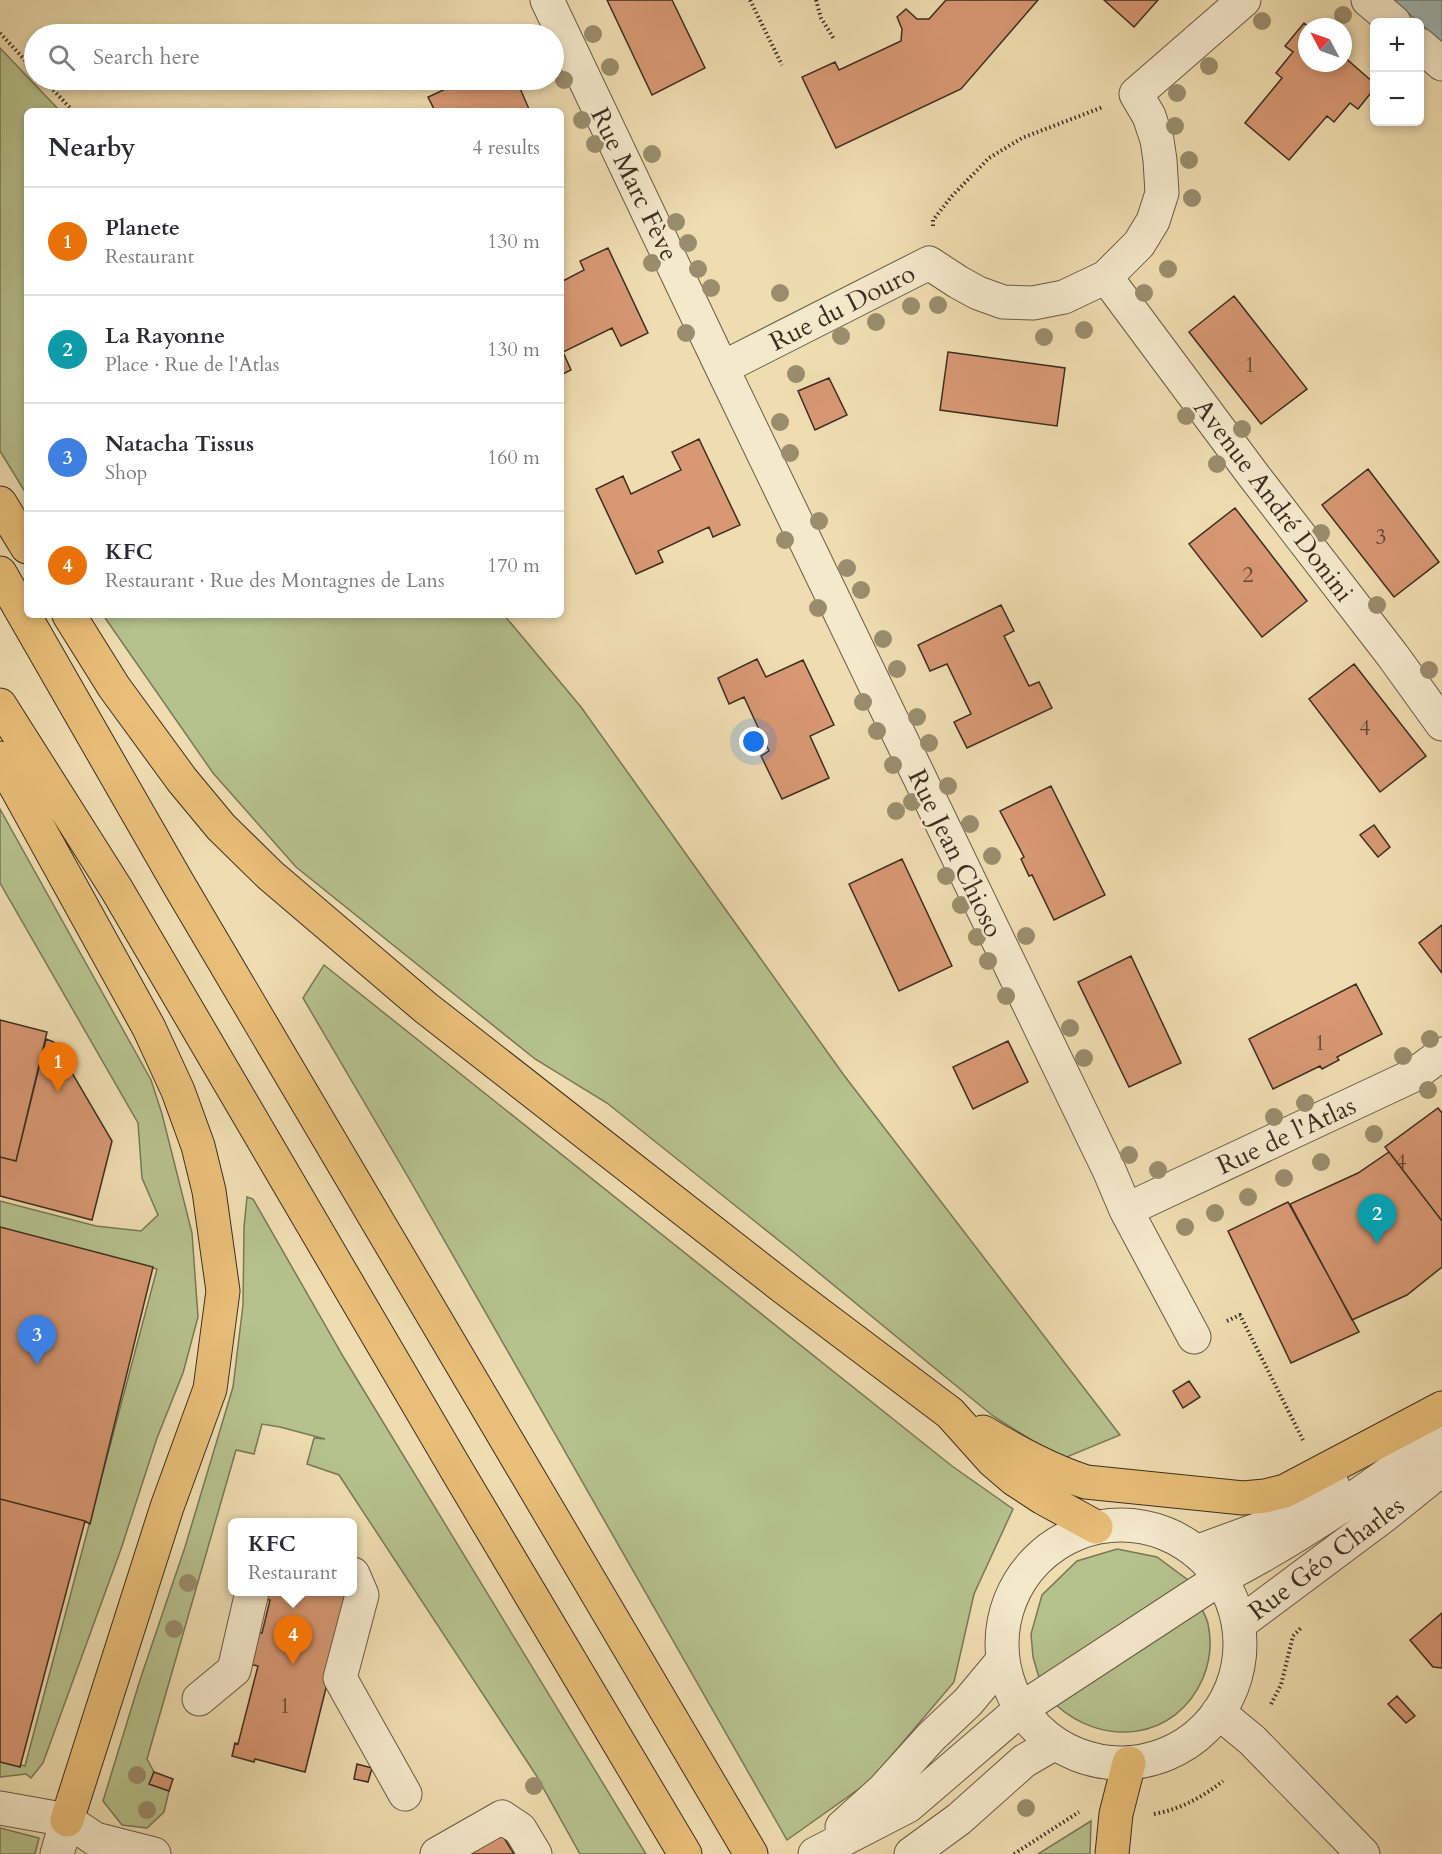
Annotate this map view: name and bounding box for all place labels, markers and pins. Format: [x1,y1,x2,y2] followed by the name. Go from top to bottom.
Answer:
[38,1042,78,1092] pin: 1
[1358,1194,1396,1244] pin: 2
[18,1316,57,1365] pin: 3
[274,1616,312,1665] pin: 4

